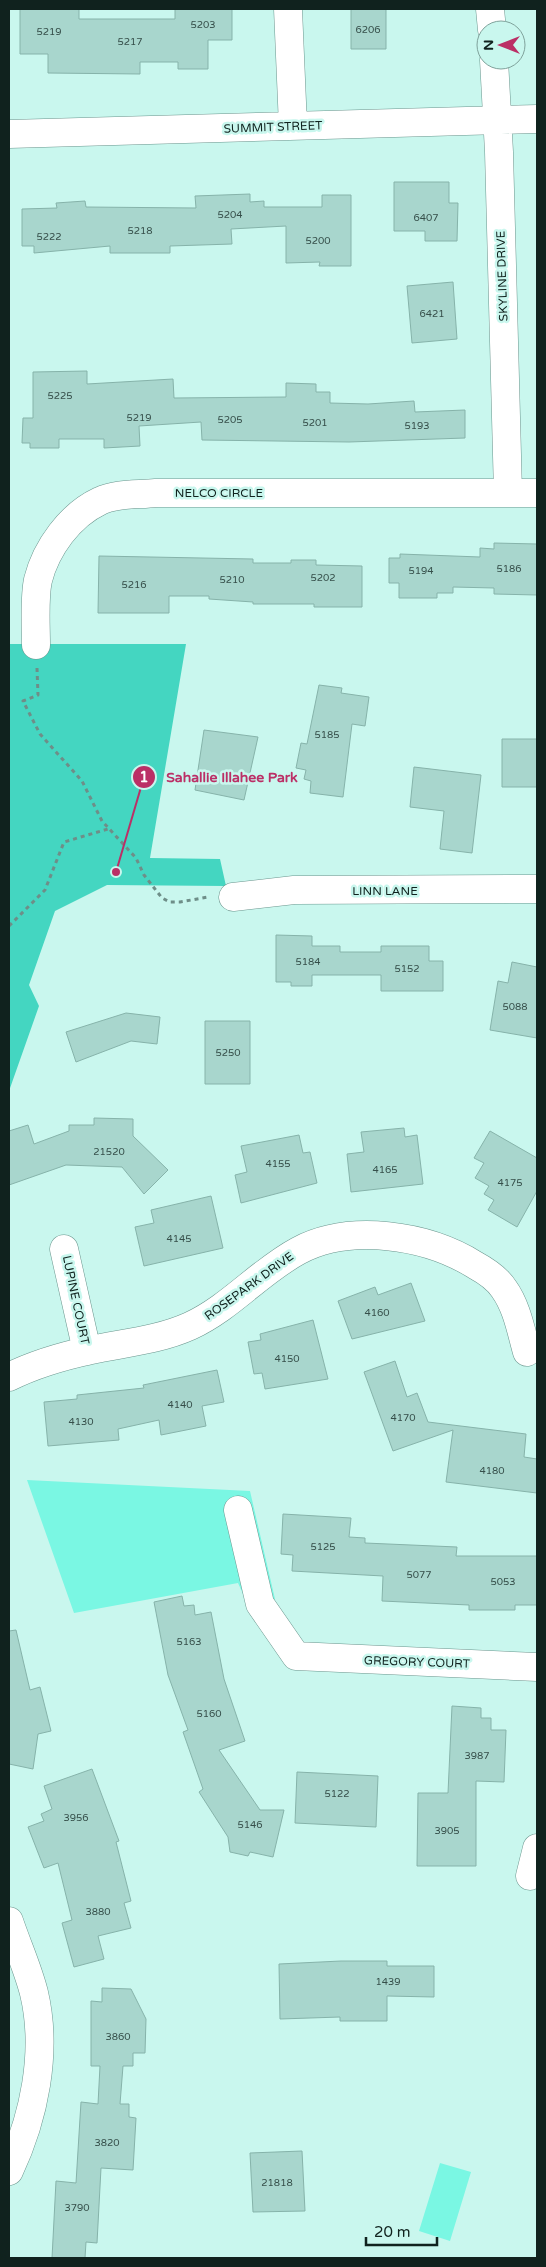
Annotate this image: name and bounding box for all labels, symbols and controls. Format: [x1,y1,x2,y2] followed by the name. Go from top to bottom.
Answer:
[190,19,216,31] house number: 5203
[476,20,526,70] north arrow
[355,24,381,36] house number: 6206
[36,26,62,38] house number: 5219
[117,36,143,48] house number: 5217
[480,39,497,51] text: N
[223,118,323,136] street label: SUMMIT STREET
[217,209,243,221] house number: 5204
[413,212,439,224] house number: 6407
[127,225,153,237] house number: 5218
[493,230,511,322] street label: SKYLINE DRIVE
[36,231,62,243] house number: 5222
[305,235,331,247] house number: 5200
[419,308,445,320] house number: 6421
[47,390,73,402] house number: 5225
[126,412,152,424] house number: 5219
[217,414,243,426] house number: 5205
[302,417,328,429] house number: 5201
[404,420,430,432] house number: 5193
[175,486,264,500] street label: NELCO CIRCLE
[496,563,522,575] house number: 5186
[408,565,434,577] house number: 5194
[310,572,336,584] house number: 5202
[219,574,245,586] house number: 5210
[121,579,147,591] house number: 5216
[314,729,340,741] house number: 5185
[131,763,308,792] callout: Sahallie Illahee Park
[139,768,149,786] text: 1
[166,769,298,786] text: Sahallie Illahee Park
[352,884,418,898] street label: LINN LANE
[295,956,321,968] house number: 5184
[394,963,420,975] house number: 5152
[502,1001,528,1013] house number: 5088
[215,1047,241,1059] house number: 5250
[93,1146,125,1158] house number: 21520
[265,1158,291,1170] house number: 4155
[372,1164,398,1176] house number: 4165
[497,1177,523,1189] house number: 4175
[166,1233,192,1245] house number: 4145
[202,1249,296,1323] street label: ROSEPARK DRIVE
[60,1254,92,1346] street label: LUPINE COURT
[364,1307,390,1319] house number: 4160
[274,1353,300,1365] house number: 4150
[167,1399,193,1411] house number: 4140
[390,1412,416,1424] house number: 4170
[68,1416,94,1428] house number: 4130
[479,1465,505,1477] house number: 4180
[310,1541,336,1553] house number: 5125
[406,1569,432,1581] house number: 5077
[490,1576,516,1588] house number: 5053
[176,1636,202,1648] house number: 5163
[364,1653,471,1671] street label: GREGORY COURT
[196,1708,222,1720] house number: 5160
[464,1750,490,1762] house number: 3987
[324,1788,350,1800] house number: 5122
[63,1812,89,1824] house number: 3956
[237,1819,263,1831] house number: 5146
[434,1825,460,1837] house number: 3905
[85,1906,111,1918] house number: 3880
[375,1976,401,1988] house number: 1439
[105,2031,131,2043] house number: 3860
[94,2137,120,2149] house number: 3820
[261,2177,293,2189] house number: 21818
[64,2202,90,2214] house number: 3790
[366,2214,437,2246] scale bar
[374,2223,411,2241] text: 20 m

